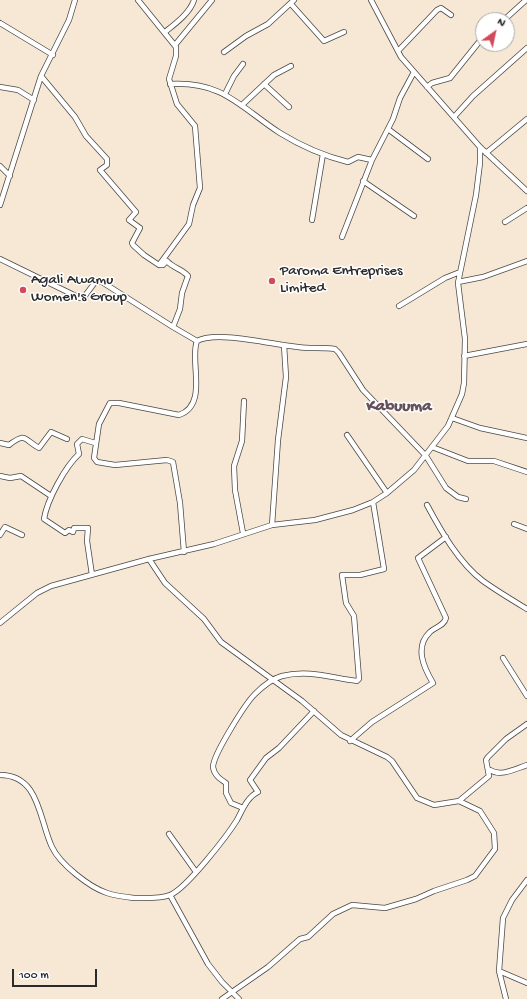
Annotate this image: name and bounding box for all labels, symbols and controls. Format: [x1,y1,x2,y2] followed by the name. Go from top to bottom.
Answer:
[475,12,515,52] north arrow
[495,16,507,30] text: N
[280,263,403,298] place label: Paroma Entreprises Limited
[31,272,127,307] place label: Agali Awamu Women's Group
[267,276,277,286] marker: Paroma Entreprises Limited
[18,285,28,295] marker: Agali Awamu Women's Group
[366,397,432,417] district label: Kabuuma
[14,961,99,987] scale bar
[19,969,49,983] text: 100 m

